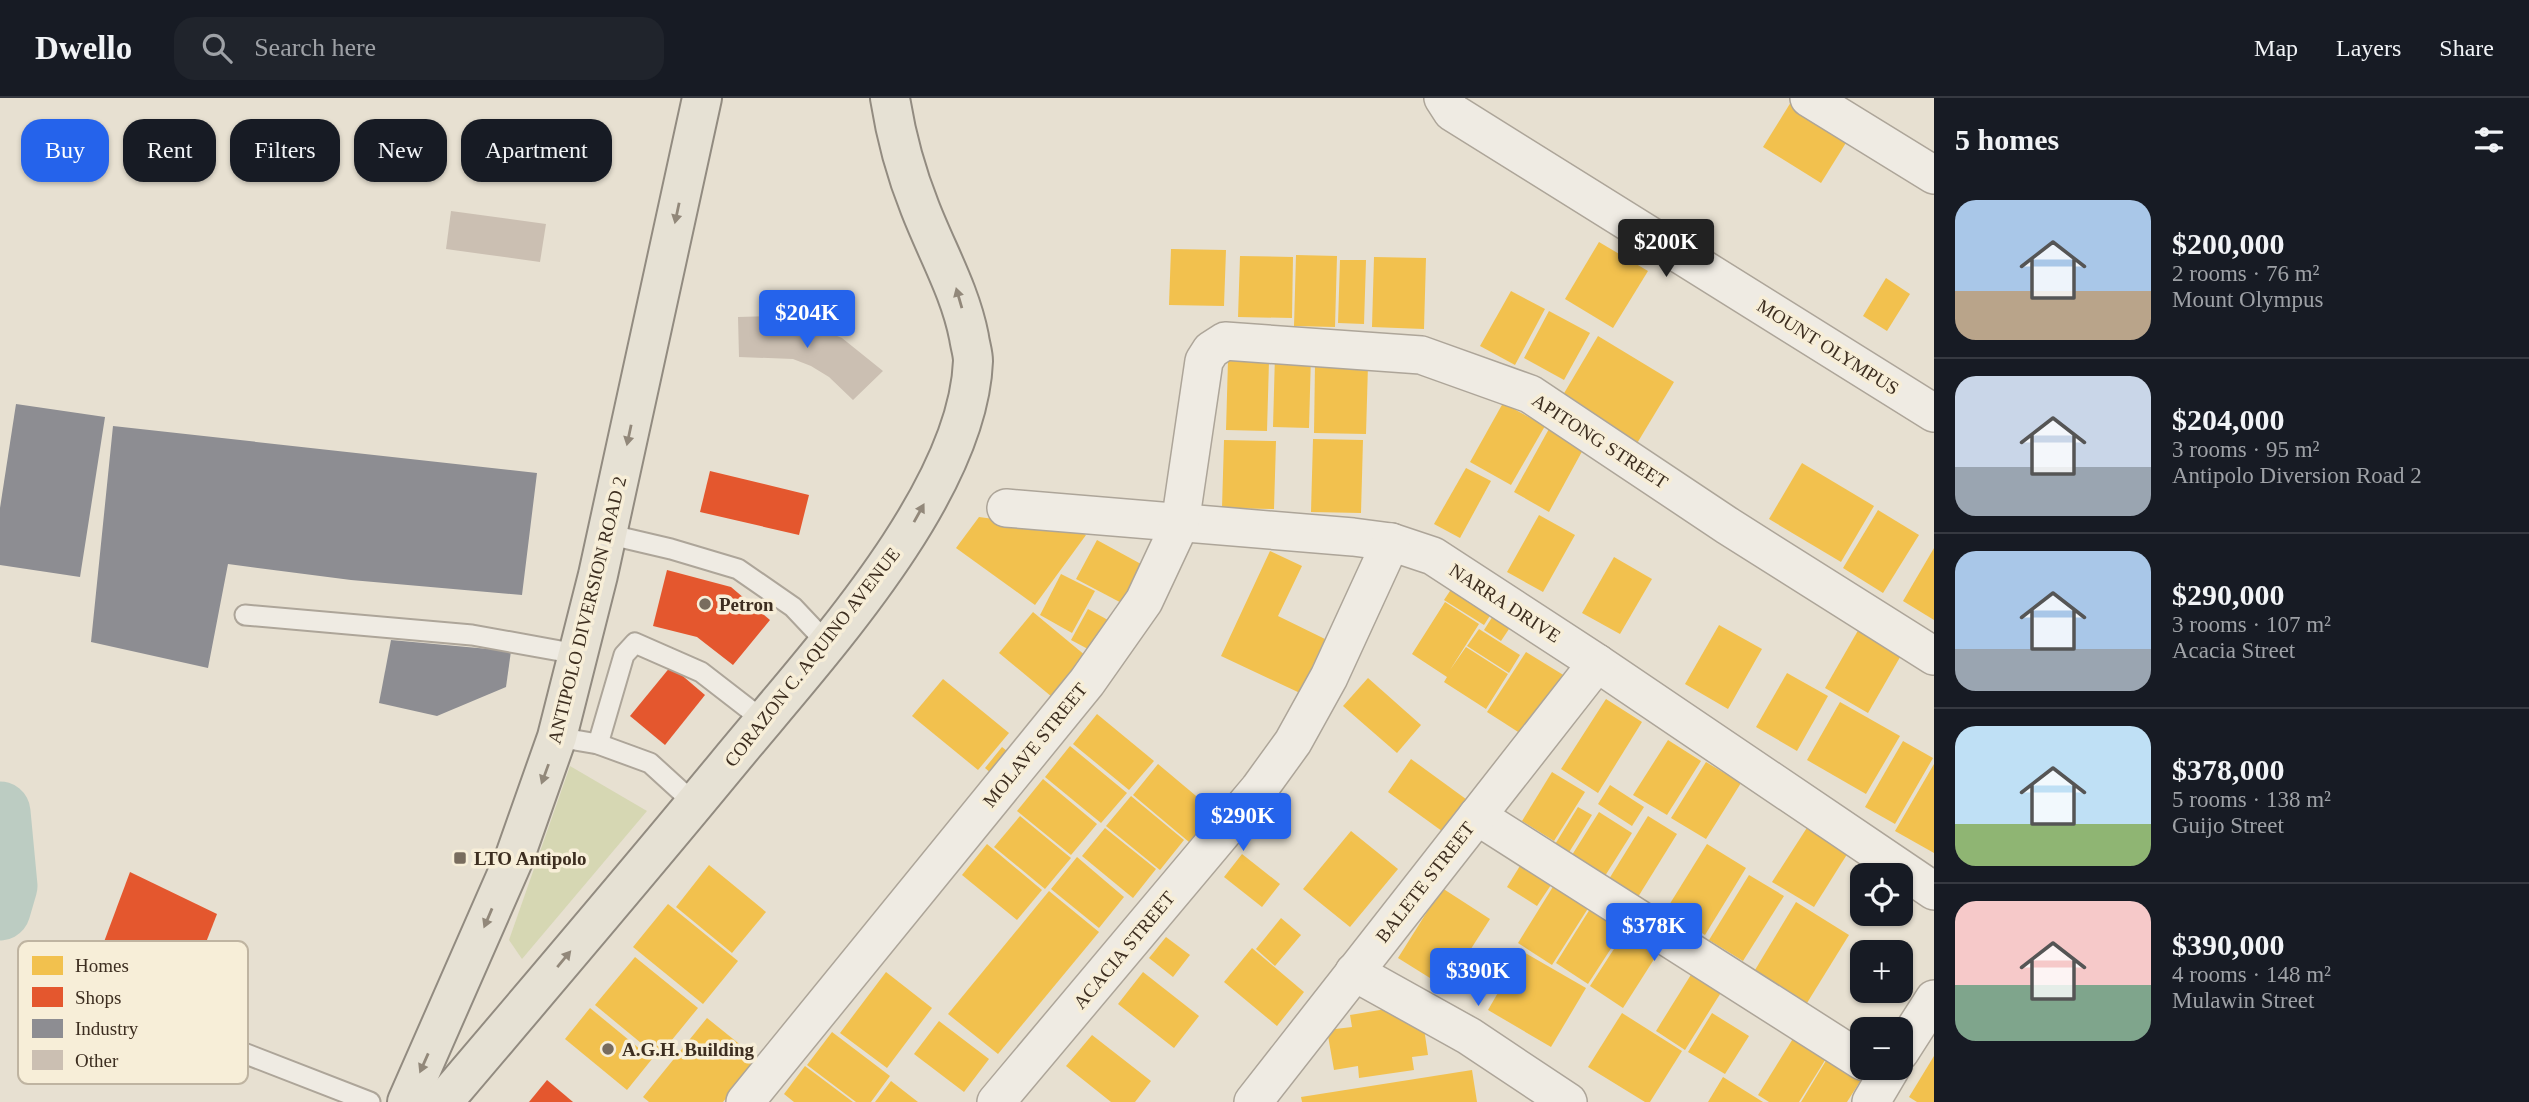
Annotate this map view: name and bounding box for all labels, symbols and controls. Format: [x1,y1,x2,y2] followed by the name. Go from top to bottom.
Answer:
[174,17,664,80] search box
[198,29,236,67] icon: search
[35,30,132,66] text: Dwello
[254,33,376,62] text: Search here
[2254,35,2298,61] text: Map
[2336,35,2401,61] text: Layers
[2439,35,2494,61] text: Share
[21,119,109,182] chip: Buy
[123,119,216,182] chip: Rent
[230,119,340,182] chip: Filters
[354,119,447,182] chip: New
[461,119,612,182] chip: Apartment
[2470,121,2508,159] icon: filters
[1955,123,2059,156] text: 5 homes
[672,202,683,224] one-way arrow
[1617,220,1715,279] pin: $200K
[2172,227,2285,260] text: $200,000
[2011,228,2095,312] icon: home
[1634,229,1698,254] text: $200K
[2172,261,2319,286] text: 2 rooms · 76 m²
[953,287,964,309] one-way arrow
[2172,287,2323,312] text: Mount Olympus
[758,290,856,350] pin: $204K
[1753,295,1903,399] street label: MOUNT OLYMPUS
[775,300,839,325] text: $204K
[1528,389,1672,493] street label: APITONG STREET
[2172,403,2285,436] text: $204,000
[2011,404,2095,488] icon: home
[623,424,634,446] one-way arrow
[2172,437,2319,462] text: 3 rooms · 95 m²
[2172,463,2422,488] text: Antipolo Diversion Road 2
[544,474,630,746] street label: ANTIPOLO DIVERSION ROAD 2
[913,503,925,523] one-way arrow
[720,543,904,771] street label: CORAZON C. AQUINO AVENUE
[1445,559,1565,647] street label: NARRA DRIVE
[2172,578,2285,611] text: $290,000
[2011,579,2095,663] icon: home
[719,594,774,615] place label: Petron
[697,596,713,612] marker: Petron
[2172,612,2331,637] text: 3 rooms · 107 m²
[2172,638,2295,663] text: Acacia Street
[979,679,1092,811] street label: MOLAVE STREET
[2172,753,2285,786] text: $378,000
[2011,754,2095,838] icon: home
[539,764,550,785] one-way arrow
[2172,787,2331,812] text: 5 rooms · 138 m²
[1194,794,1292,853] pin: $290K
[1211,803,1275,828] text: $290K
[2172,813,2284,838] text: Guijo Street
[1371,817,1479,946] street label: BALETE STREET
[474,848,586,869] place label: LTO Antipolo
[452,850,468,866] marker: LTO Antipolo
[1850,863,1913,1080] map controls
[1850,863,1913,926] button: locate
[1069,887,1179,1013] street label: ACACIA STREET
[1605,904,1703,963] pin: $378K
[482,908,494,928] one-way arrow
[1622,913,1686,938] text: $378K
[2172,928,2285,961] text: $390,000
[2011,929,2095,1013] icon: home
[1850,940,1913,1003] button: +
[18,941,248,1084] legend
[1429,948,1527,1008] pin: $390K
[556,951,571,968] one-way arrow
[75,955,129,976] text: Homes
[1446,958,1510,983] text: $390K
[2172,962,2331,987] text: 4 rooms · 148 m²
[75,987,121,1008] text: Shops
[2172,988,2314,1013] text: Mulawin Street
[1850,1017,1913,1080] button: −
[75,1018,139,1039] text: Industry
[622,1039,754,1060] place label: A.G.H. Building
[600,1041,616,1057] marker: A.G.H. Building
[75,1050,119,1071] text: Other
[418,1053,429,1074] one-way arrow

